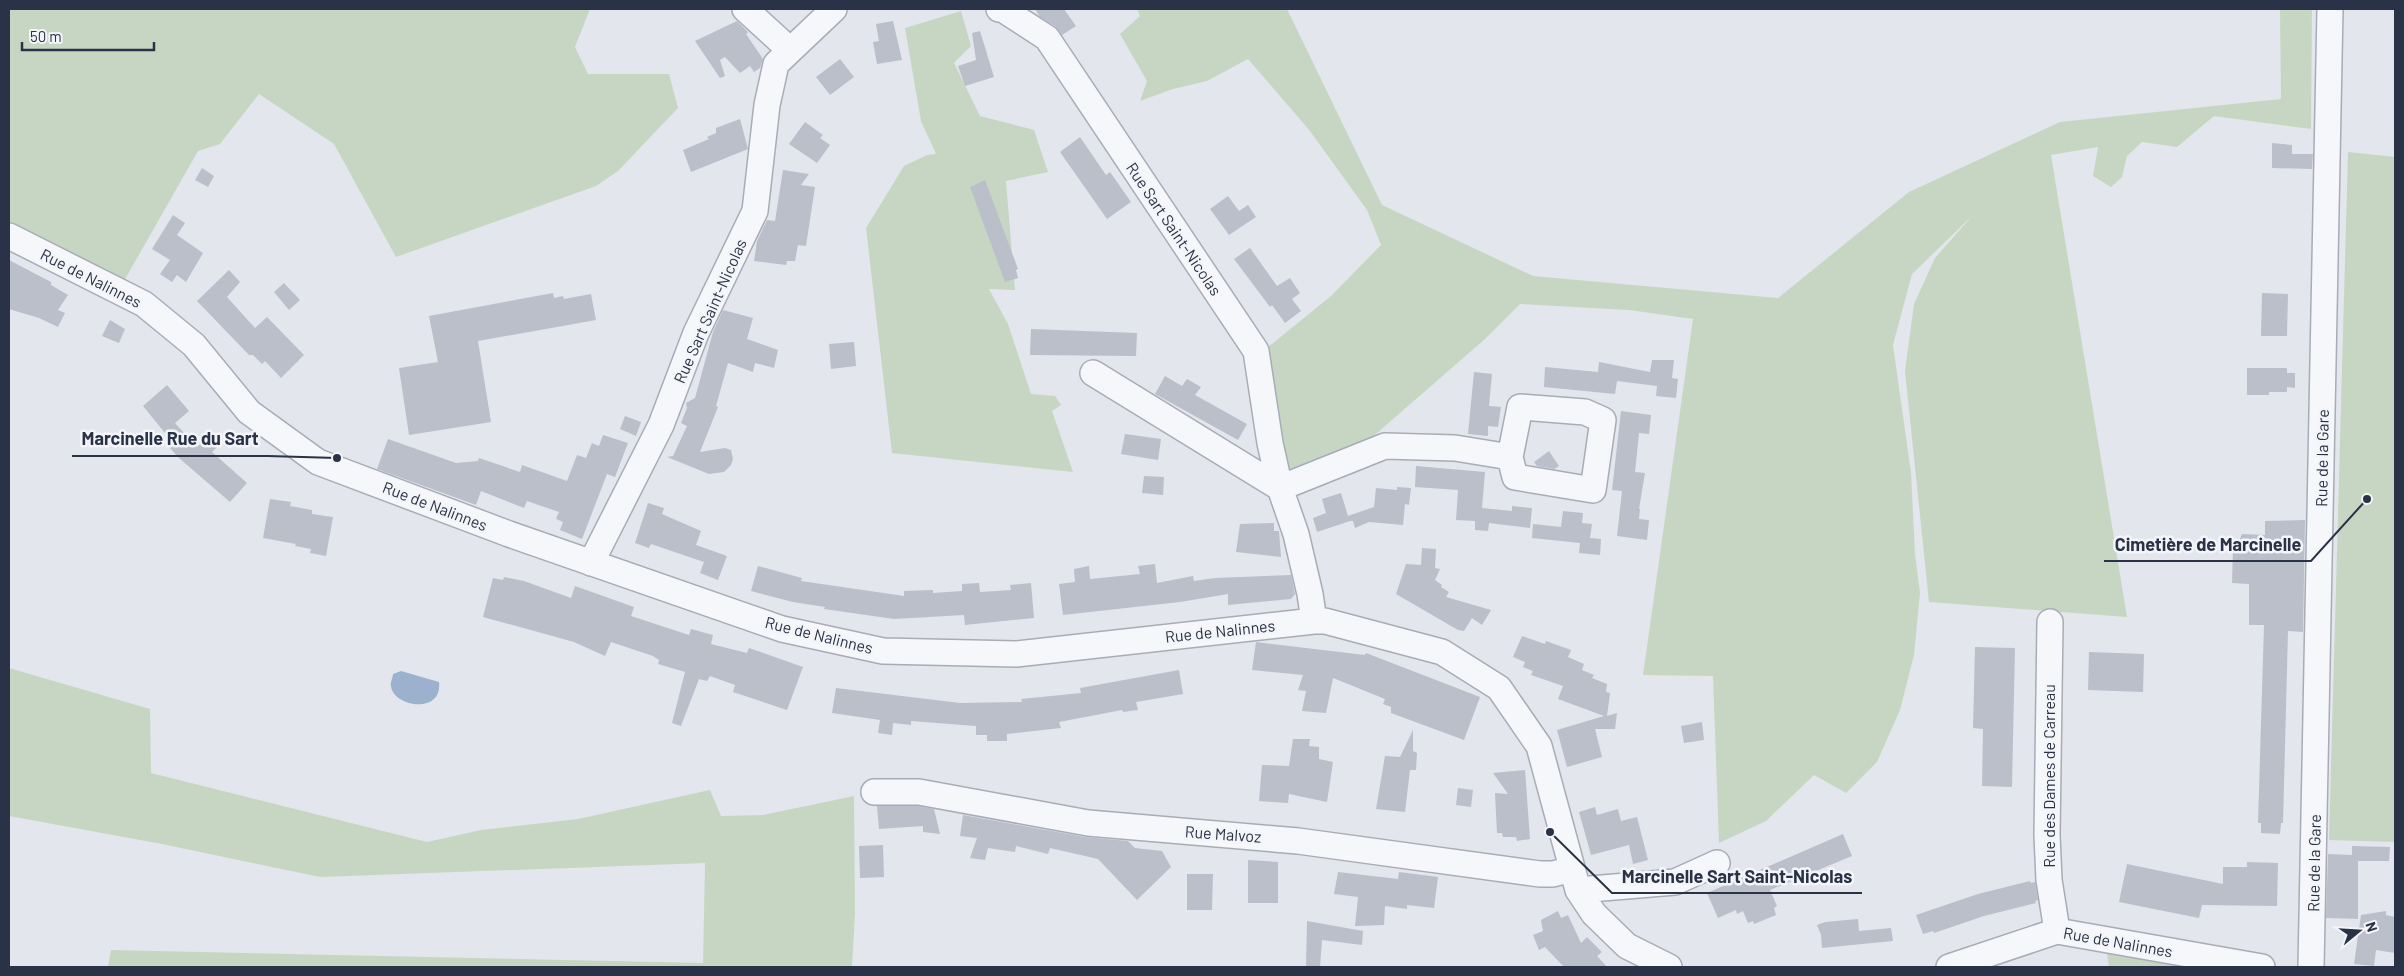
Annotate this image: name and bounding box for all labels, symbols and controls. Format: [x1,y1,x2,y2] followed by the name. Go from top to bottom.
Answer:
[22,20,155,52] scale bar
[30,27,62,45] text: 50 m
[1123,159,1226,299] street label: Rue Sart Saint-Nicolas
[669,236,750,386] street label: Rue Sart Saint-Nicolas
[38,244,145,311] street label: Rue de Nalinnes
[2311,409,2332,507] street label: Rue de la Gare
[72,423,268,456] callout: Marcinelle Rue du Sart
[82,427,259,449] text: Marcinelle Rue du Sart
[380,477,490,534] street label: Rue de Nalinnes
[2104,528,2311,561] callout: Cimetière de Marcinelle
[2115,533,2301,555] text: Cimetière de Marcinelle
[763,612,875,657] street label: Rue de Nalinnes
[1164,615,1276,646] street label: Rue de Nalinnes
[2039,684,2058,868] street label: Rue des Dames de Carreau
[2303,814,2324,912] street label: Rue de la Gare
[1184,821,1262,846] street label: Rue Malvoz
[1612,860,1862,893] callout: Marcinelle Sart Saint-Nicolas
[1622,865,1852,887] text: Marcinelle Sart Saint-Nicolas
[2334,906,2384,956] north arrow
[2362,920,2381,934] text: N
[2062,923,2174,960] street label: Rue de Nalinnes

